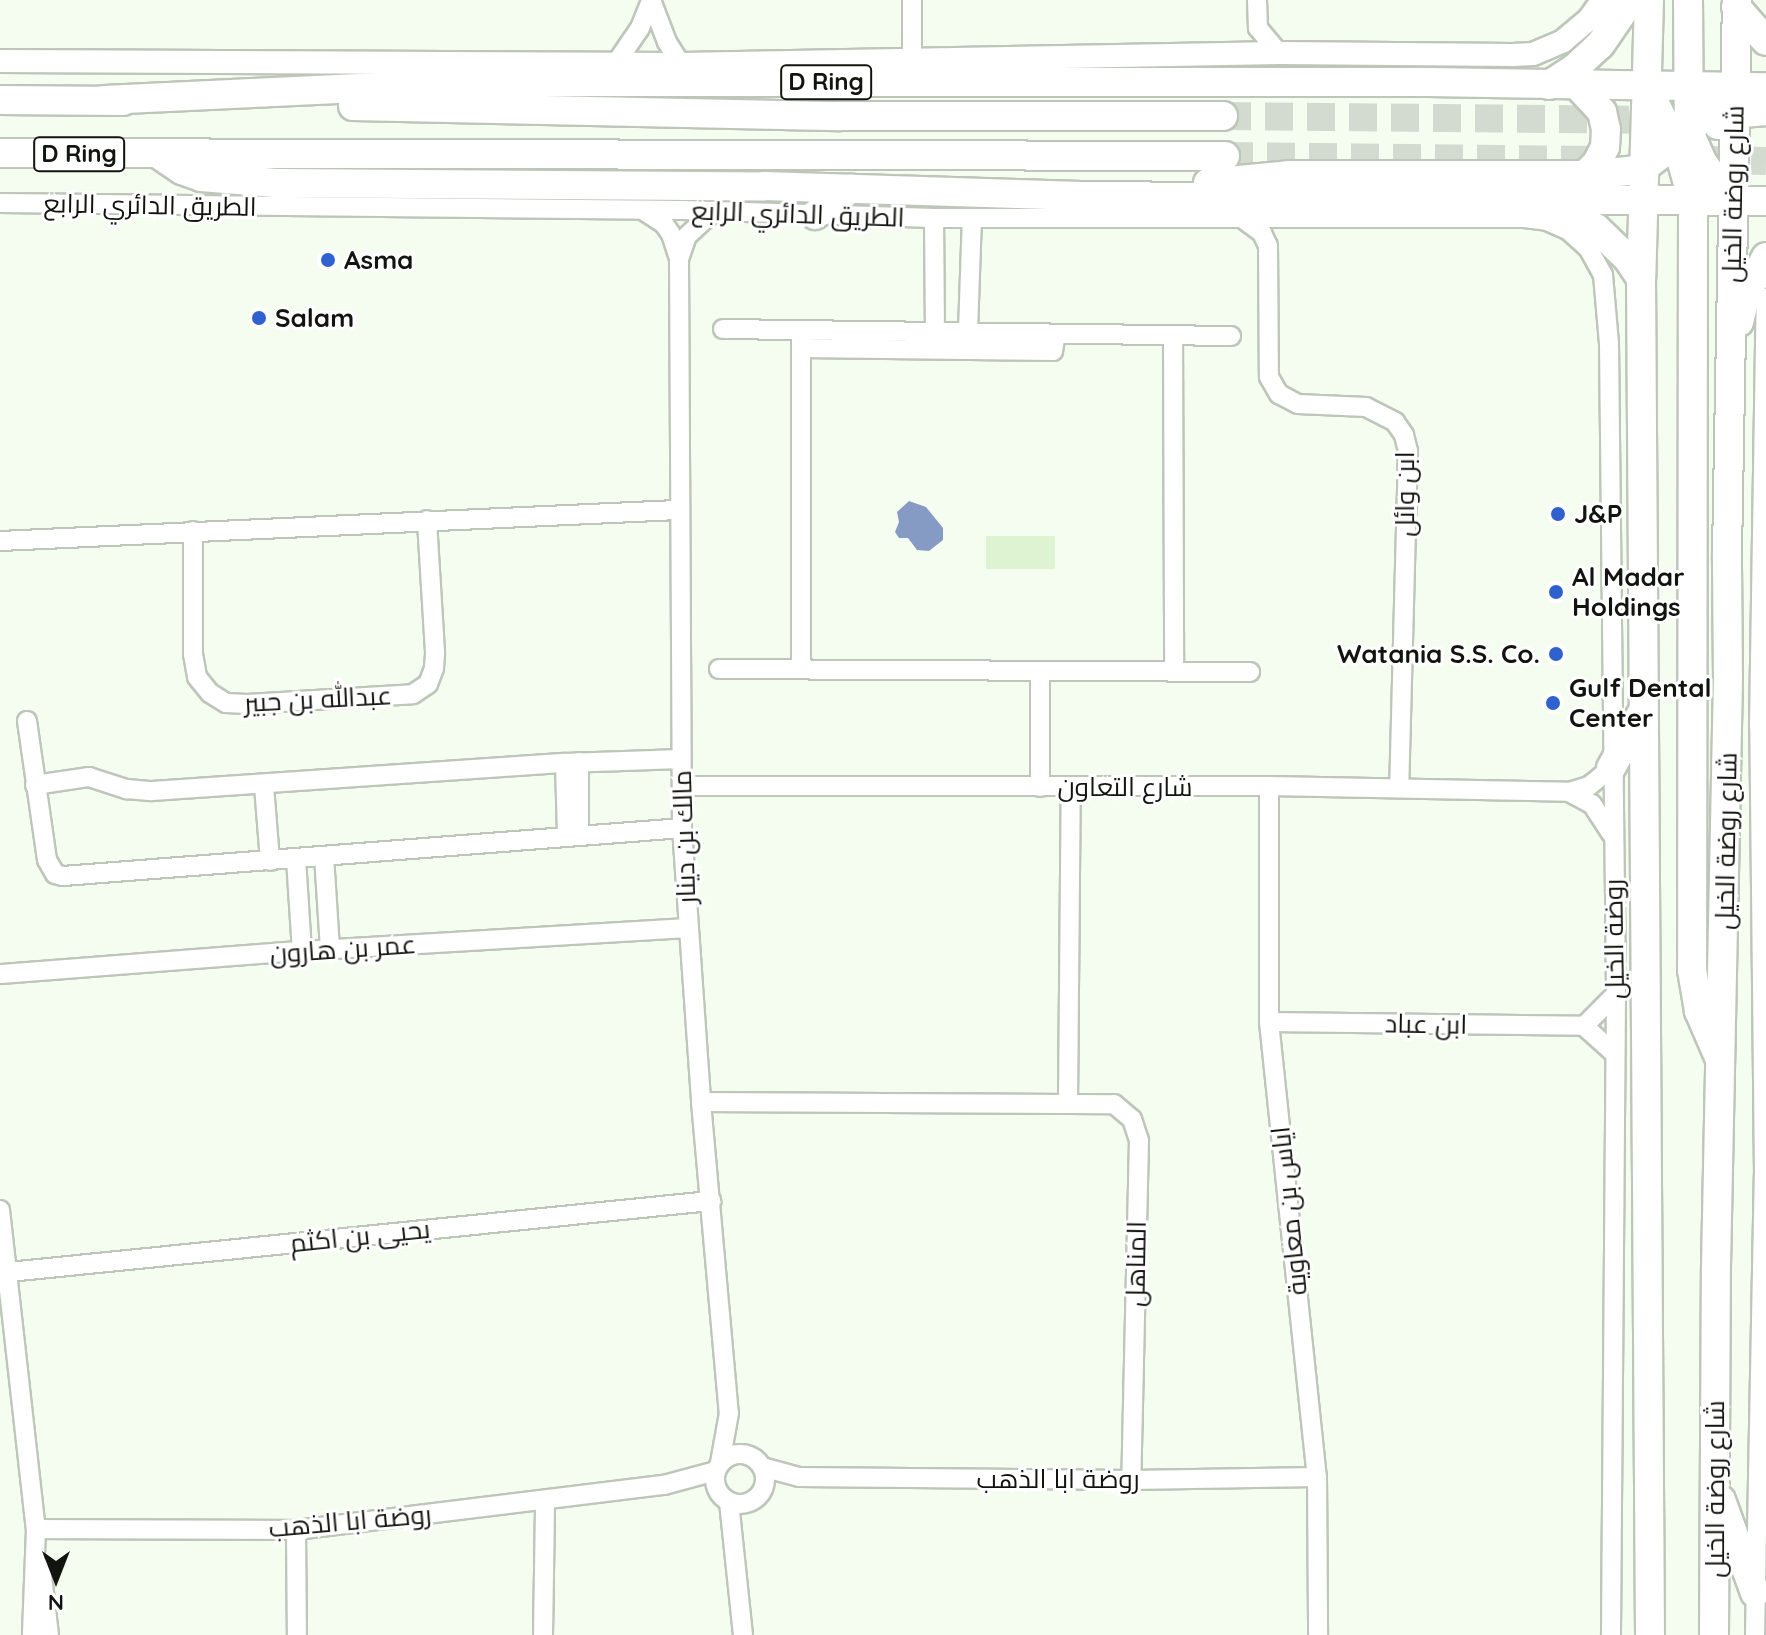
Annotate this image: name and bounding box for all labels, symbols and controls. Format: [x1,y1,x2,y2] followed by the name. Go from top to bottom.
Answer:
[780,62,872,102] road number: D Ring
[1716,105,1750,283] street label: شارع روضة الخيل
[33,134,125,174] road number: D Ring
[43,188,257,222] street label: الطريق الدائري الرابع
[691,195,905,233] street label: الطريق الدائري الرابع
[344,244,413,276] place label: Asma
[319,251,337,269] marker: Asma
[275,302,354,334] place label: Salam
[250,309,268,327] marker: Salam
[1389,451,1421,537] street label: ابن وائل
[1574,498,1622,530] place label: J&P
[1549,505,1567,523] marker: J&P
[1572,561,1684,622] place label: Al Madar Holdings
[1547,583,1565,601] marker: Al Madar Holdings
[1337,638,1540,670] place label: Watania S.S. Co.
[1547,645,1565,663] marker: Watania S.S. Co.
[1569,672,1712,734] place label: Gulf Dental Center
[243,680,393,718] street label: عبدالله بن جبير
[1544,694,1562,712] marker: Gulf Dental Center
[1709,752,1743,930] street label: شارع روضة الخيل
[666,770,702,904] street label: مالك بن دينار
[1058,771,1192,803] street label: شارع التعاون
[1597,879,1631,999] street label: روضة الخيل
[269,928,417,970] street label: عمر بن هارون
[1384,1008,1468,1040] street label: ابن عباد
[1265,1125,1313,1297] street label: اياس بن معاوية
[288,1213,432,1259] street label: يحيى بن اكثم
[1120,1221,1152,1307] street label: المناهل
[1699,1400,1731,1578] street label: شارع روضة الخيل
[976,1463,1140,1495] street label: روضة ابا الذهب
[267,1498,433,1544] street label: روضة ابا الذهب
[16,1539,96,1619] north arrow
[48,1589,64,1617] text: N

